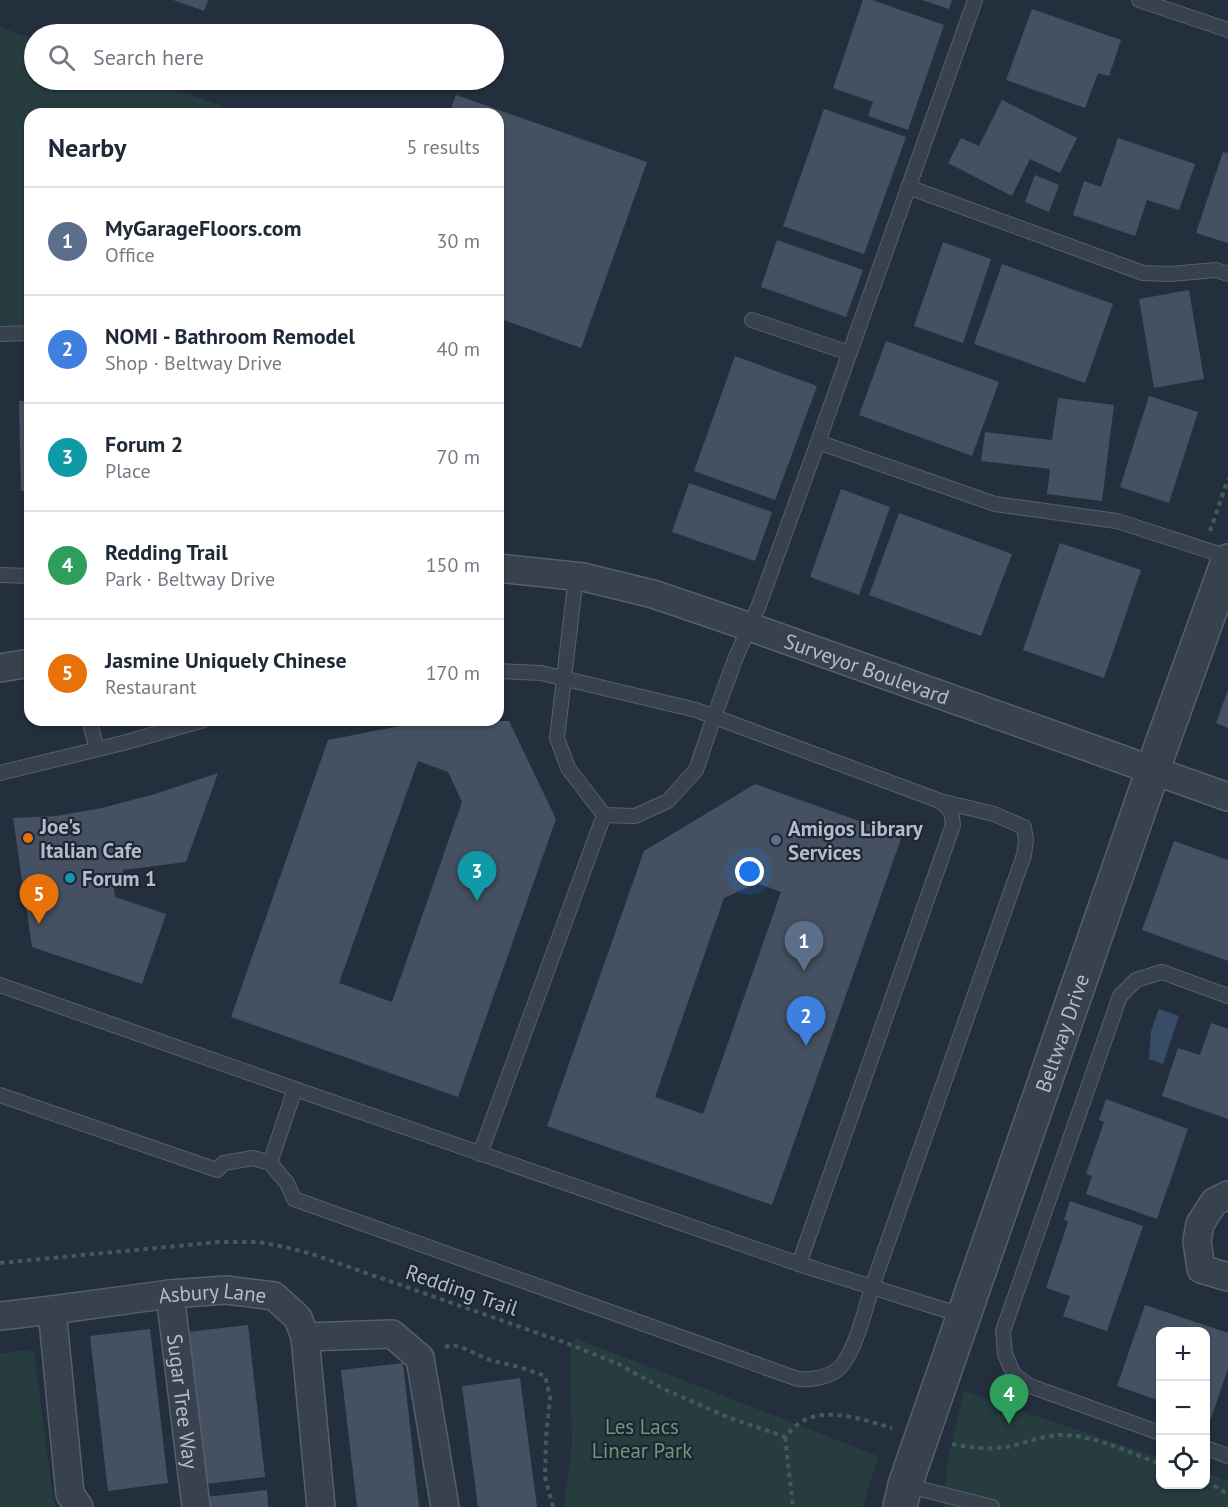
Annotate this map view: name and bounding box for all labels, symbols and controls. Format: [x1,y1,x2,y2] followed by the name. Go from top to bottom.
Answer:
[24,24,504,90] search box
[45,41,78,74] icon: search
[93,43,204,71] text: Search here
[48,131,126,164] text: Nearby
[407,134,480,160] text: 5 results
[105,214,301,242] text: MyGarageFloors.com
[62,228,73,254] text: 1
[437,228,480,254] text: 30 m
[105,242,155,268] text: Office
[105,322,355,350] text: NOMI - Bathroom Remodel
[62,336,73,362] text: 2
[437,336,480,362] text: 40 m
[105,350,282,376] text: Shop · Beltway Drive
[105,430,183,458] text: Forum 2
[62,444,73,470] text: 3
[437,444,480,470] text: 70 m
[105,458,151,484] text: Place
[105,538,228,566] text: Redding Trail
[62,552,73,578] text: 4
[426,552,480,578] text: 150 m
[105,566,275,592] text: Park · Beltway Drive
[781,627,953,710] street label: Surveyor Boulevard
[105,646,347,674] text: Jasmine Uniquely Chinese
[62,660,73,686] text: 5
[426,660,480,686] text: 170 m
[105,674,196,700] text: Restaurant
[39,813,142,864] place label: Joe's Italian Cafe
[788,815,924,866] place label: Amigos Library Services
[21,831,35,845] marker: Joe's Italian Cafe
[769,833,783,847] marker: Amigos Library Services
[458,852,496,901] pin: 3
[735,857,764,886] your location
[82,865,157,892] place label: Forum 1
[63,871,77,885] marker: Forum 1
[20,874,58,924] pin: 5
[784,922,824,971] pin: 1
[1029,970,1095,1096] street label: Beltway Drive
[786,996,826,1046] pin: 2
[402,1258,522,1322] street label: Redding Trail
[157,1276,268,1309] street label: Asbury Lane
[1156,1327,1210,1489] map controls
[1156,1327,1210,1381] button: +
[161,1332,205,1471] street label: Sugar Tree Way
[990,1374,1028,1424] pin: 4
[1156,1381,1210,1435] button: −
[592,1413,692,1464] park label: Les Lacs Linear Park
[1156,1435,1210,1489] button: locate

